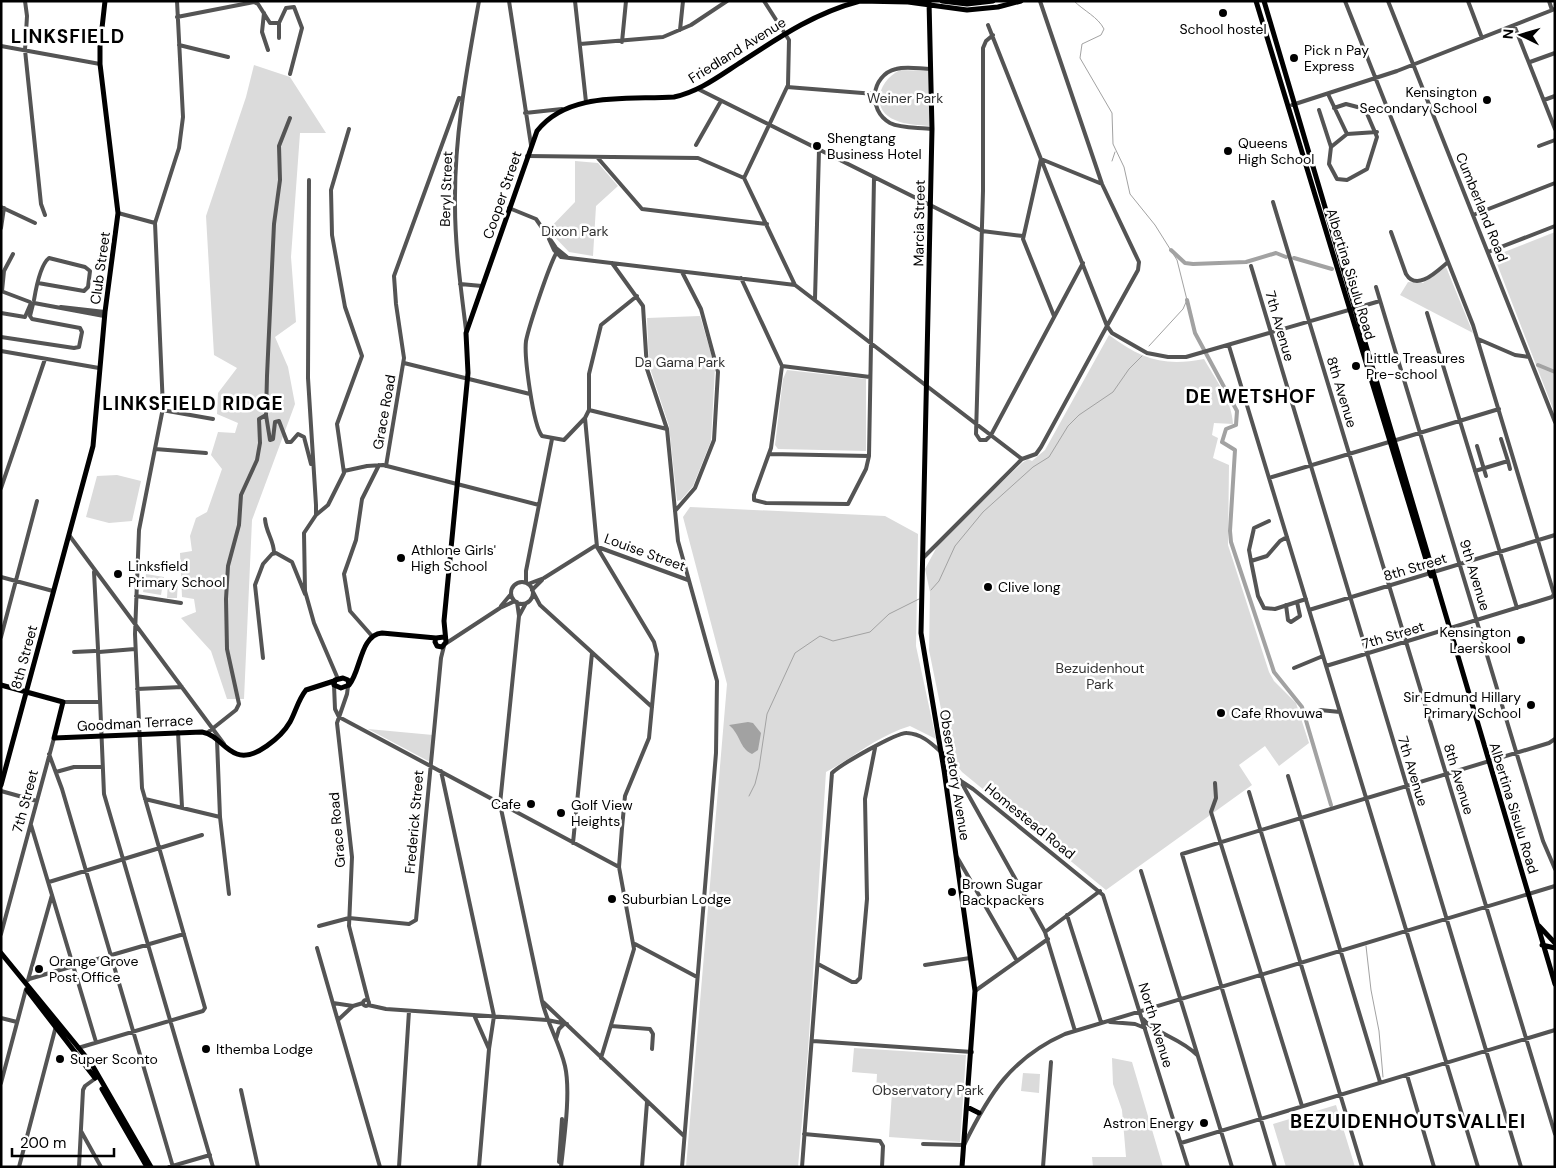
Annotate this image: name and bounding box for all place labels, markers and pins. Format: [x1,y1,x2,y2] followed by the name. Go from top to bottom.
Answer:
[1217,7,1229,19] marker: School hostel
[1179,20,1267,38] place label: School hostel
[1304,41,1369,75] place label: Pick n Pay Express
[1288,52,1300,64] marker: Pick n Pay Express
[1360,83,1477,117] place label: Kensington Secondary School
[1481,94,1493,106] marker: Kensington Secondary School
[827,129,922,163] place label: Shengtang Business Hotel
[1238,134,1314,168] place label: Queens High School
[811,140,823,152] marker: Shengtang Business Hotel
[1222,145,1234,157] marker: Queens High School
[1366,349,1465,383] place label: Little Treasures Pre-school
[1350,360,1362,372] marker: Little Treasures Pre-school
[411,541,496,575] place label: Athlone Girls' High School
[395,552,407,564] marker: Athlone Girls' High School
[128,557,225,591] place label: Linksfield Primary School
[112,568,124,580] marker: Linksfield Primary School
[998,578,1061,596] place label: Clive long
[982,581,994,593] marker: Clive long
[1439,623,1511,657] place label: Kensington Laerskool
[1515,634,1527,646] marker: Kensington Laerskool
[1403,688,1521,722] place label: Sir Edmund Hillary Primary School
[1525,699,1537,711] marker: Sir Edmund Hillary Primary School
[1231,704,1323,722] place label: Cafe Rhovuwa
[1215,707,1227,719] marker: Cafe Rhovuwa
[491,795,521,813] place label: Cafe
[571,796,633,830] place label: Golf View Heights
[525,798,537,810] marker: Cafe
[555,807,567,819] marker: Golf View Heights
[962,875,1044,909] place label: Brown Sugar Backpackers
[946,886,958,898] marker: Brown Sugar Backpackers
[622,890,731,908] place label: Suburbian Lodge
[606,893,618,905] marker: Suburbian Lodge
[49,952,138,986] place label: Orange Grove Post Office
[33,963,45,975] marker: Orange Grove Post Office
[216,1040,313,1058] place label: Ithemba Lodge
[200,1043,212,1055] marker: Ithemba Lodge
[70,1050,158,1068] place label: Super Sconto
[54,1053,66,1065] marker: Super Sconto
[1103,1114,1194,1132] place label: Astron Energy
[1198,1117,1210,1129] marker: Astron Energy

